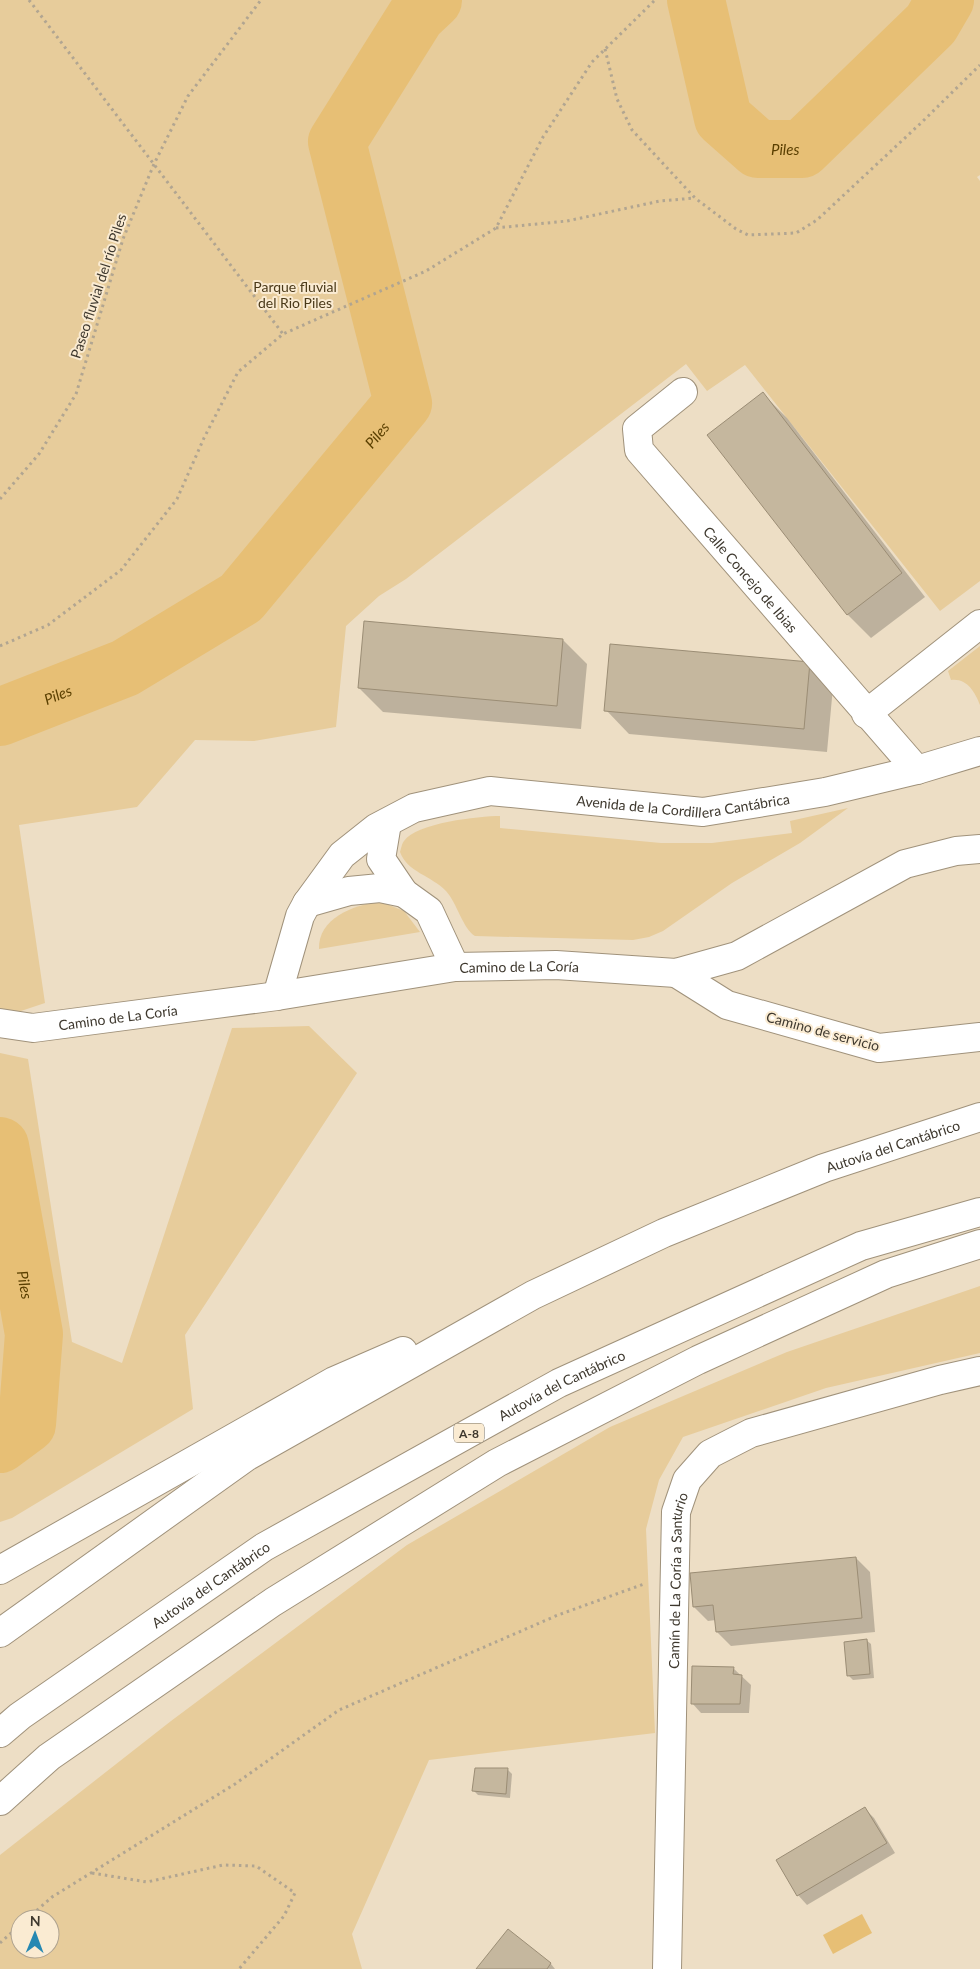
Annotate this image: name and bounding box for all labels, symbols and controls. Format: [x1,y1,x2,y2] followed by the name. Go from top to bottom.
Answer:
[771,140,799,158] water label: Piles
[67,211,129,361] street label: Paseo fluvial del río Piles
[253,278,337,311] park label: Parque fluvial del Rio Piles
[361,418,393,451] water label: Piles
[700,523,802,635] street label: Calle Concejo de Ibias
[41,681,74,708] water label: Piles
[576,789,791,821] street label: Avenida de la Cordillera Cantábrica
[459,956,580,975] street label: Camino de La Coría
[57,1001,178,1033] street label: Camino de La Coría
[765,1008,882,1054] street label: Camino de servicio
[824,1116,962,1175] street label: Autovía del Cantábrico
[14,1269,36,1300] water label: Piles
[495,1346,628,1424] street label: Autovía del Cantábrico
[454,1424,484,1442] road number: A-8
[664,1490,691,1669] street label: Camín de La Coría a Santurio
[148,1537,273,1631] street label: Autovía del Cantábrico
[10,1909,60,1959] north arrow
[30,1912,41,1929] text: N

